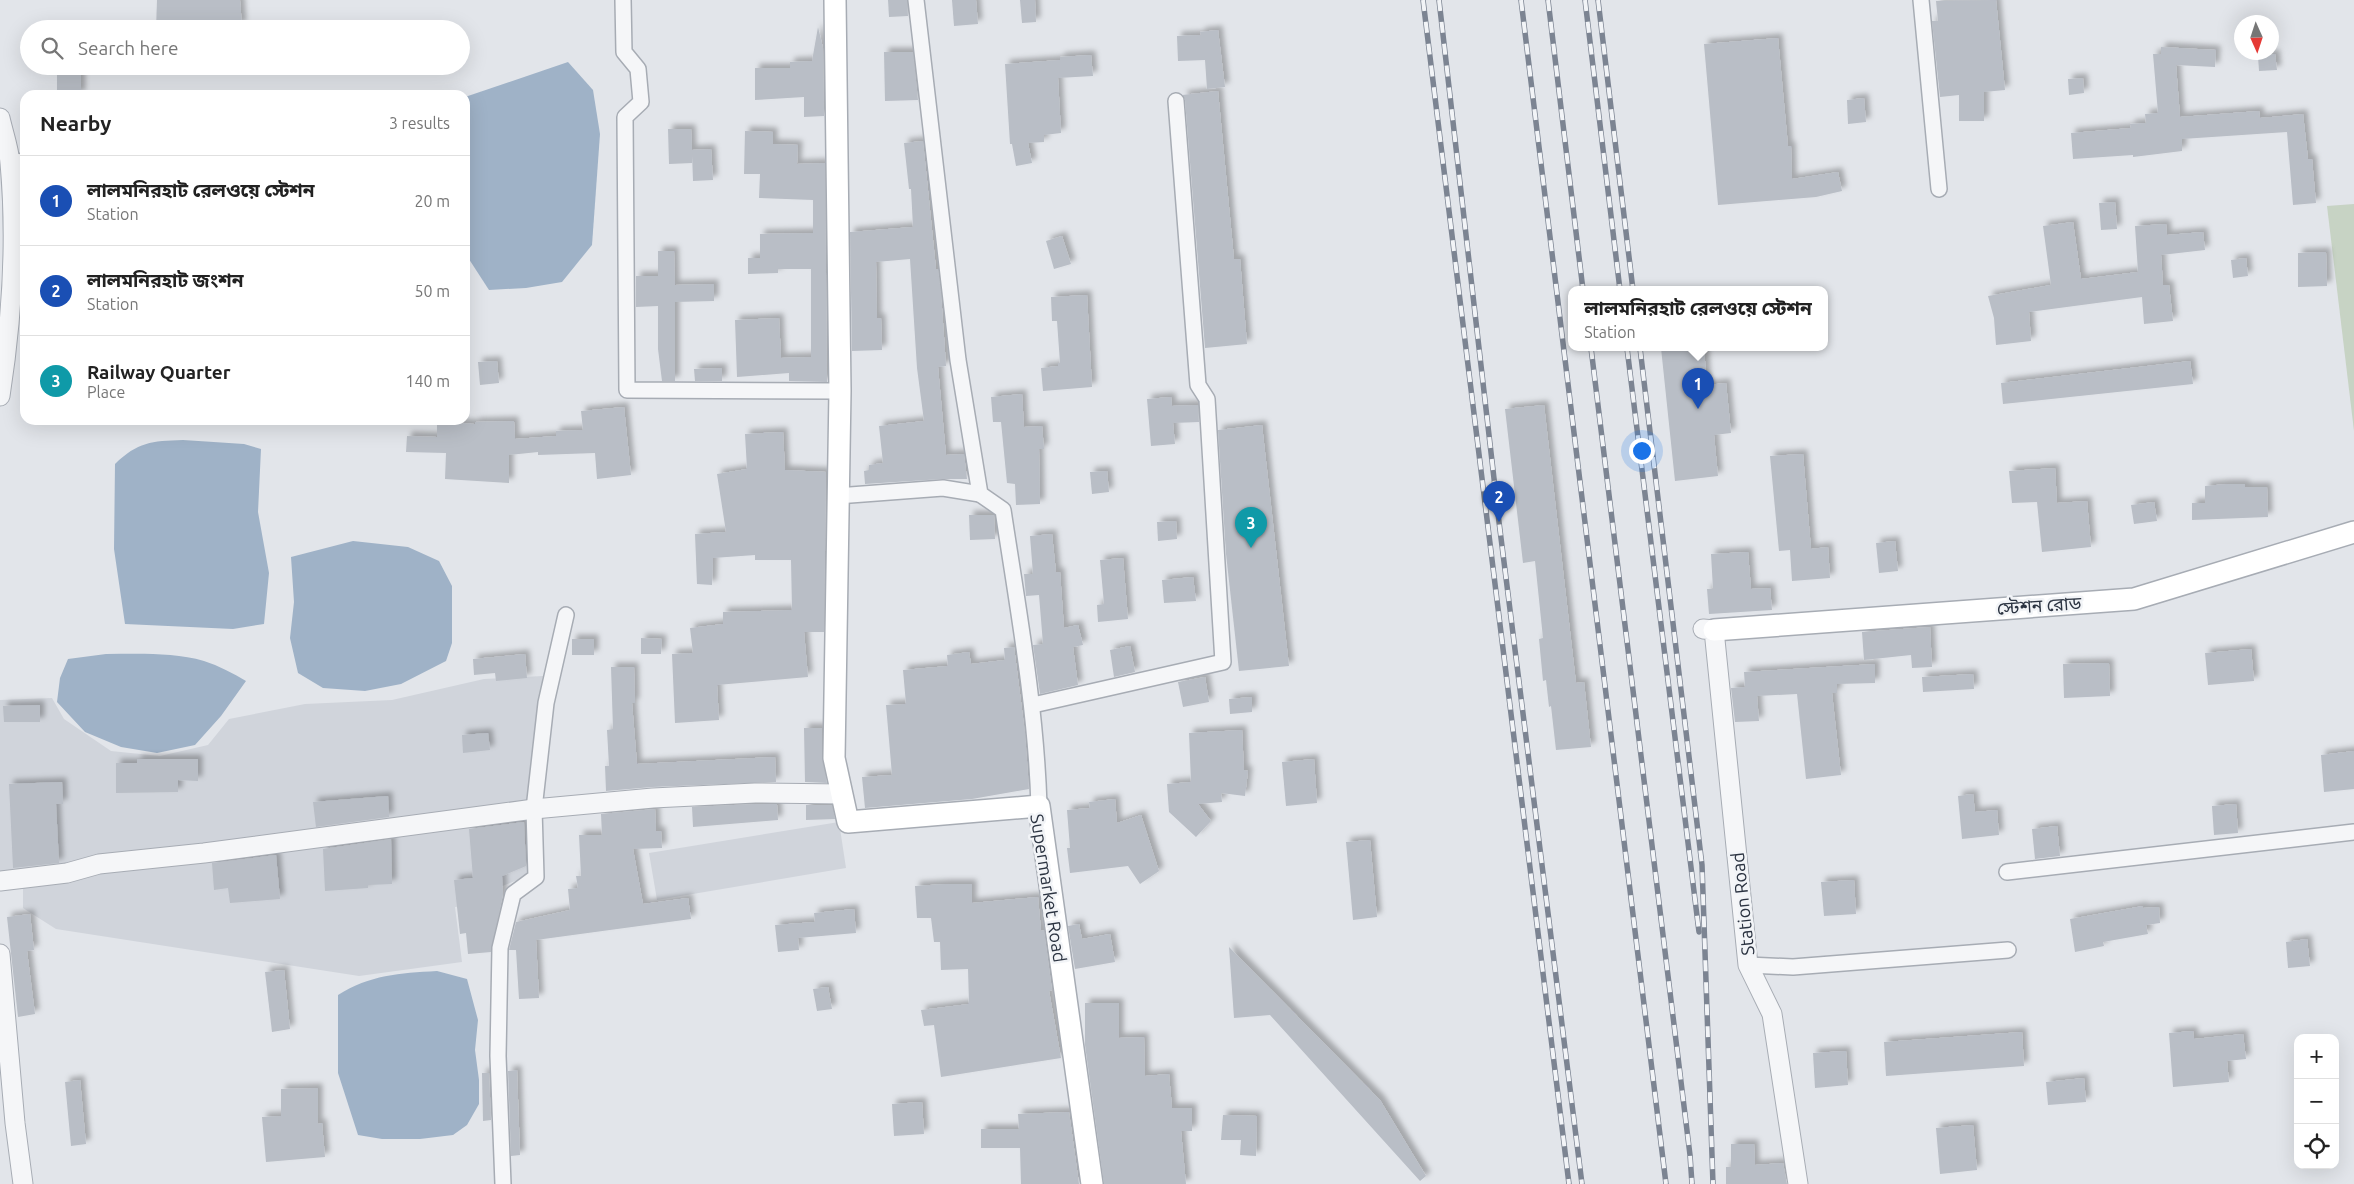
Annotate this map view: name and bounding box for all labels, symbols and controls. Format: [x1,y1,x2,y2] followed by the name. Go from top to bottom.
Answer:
[2234,15,2279,60] north arrow
[20,20,470,75] search box
[38,34,66,62] icon: search
[78,37,178,59] text: Search here
[40,111,111,135] text: Nearby
[389,114,450,132] text: 3 results
[87,179,315,201] text: লালমনিরহাট রেলওয়ে স্টেশন
[51,192,61,210] text: 1
[414,192,450,210] text: 20 m
[87,205,139,223] text: Station
[87,269,244,291] text: লালমনিরহাট জংশন
[51,282,61,300] text: 2
[414,282,450,300] text: 50 m
[1568,286,1828,351] popup
[87,295,139,313] text: Station
[1584,297,1812,319] text: লালমনিরহাট রেলওয়ে স্টেশন
[1584,323,1636,341] text: Station
[87,361,231,383] text: Railway Quarter
[1682,368,1714,409] pin: 1
[51,372,61,390] text: 3
[405,372,450,390] text: 140 m
[87,383,125,401] text: Place
[1629,438,1655,464] your location
[1483,481,1515,522] pin: 2
[1235,507,1267,548] pin: 3
[1996,592,2082,618] street label: স্টেশন রোড
[1027,812,1071,964] street label: Supermarket Road
[1727,851,1757,957] street label: Station Road
[2294,1034,2339,1169] map controls
[2294,1034,2339,1079] button: +
[2294,1079,2339,1124] button: −
[2294,1124,2339,1169] button: locate

